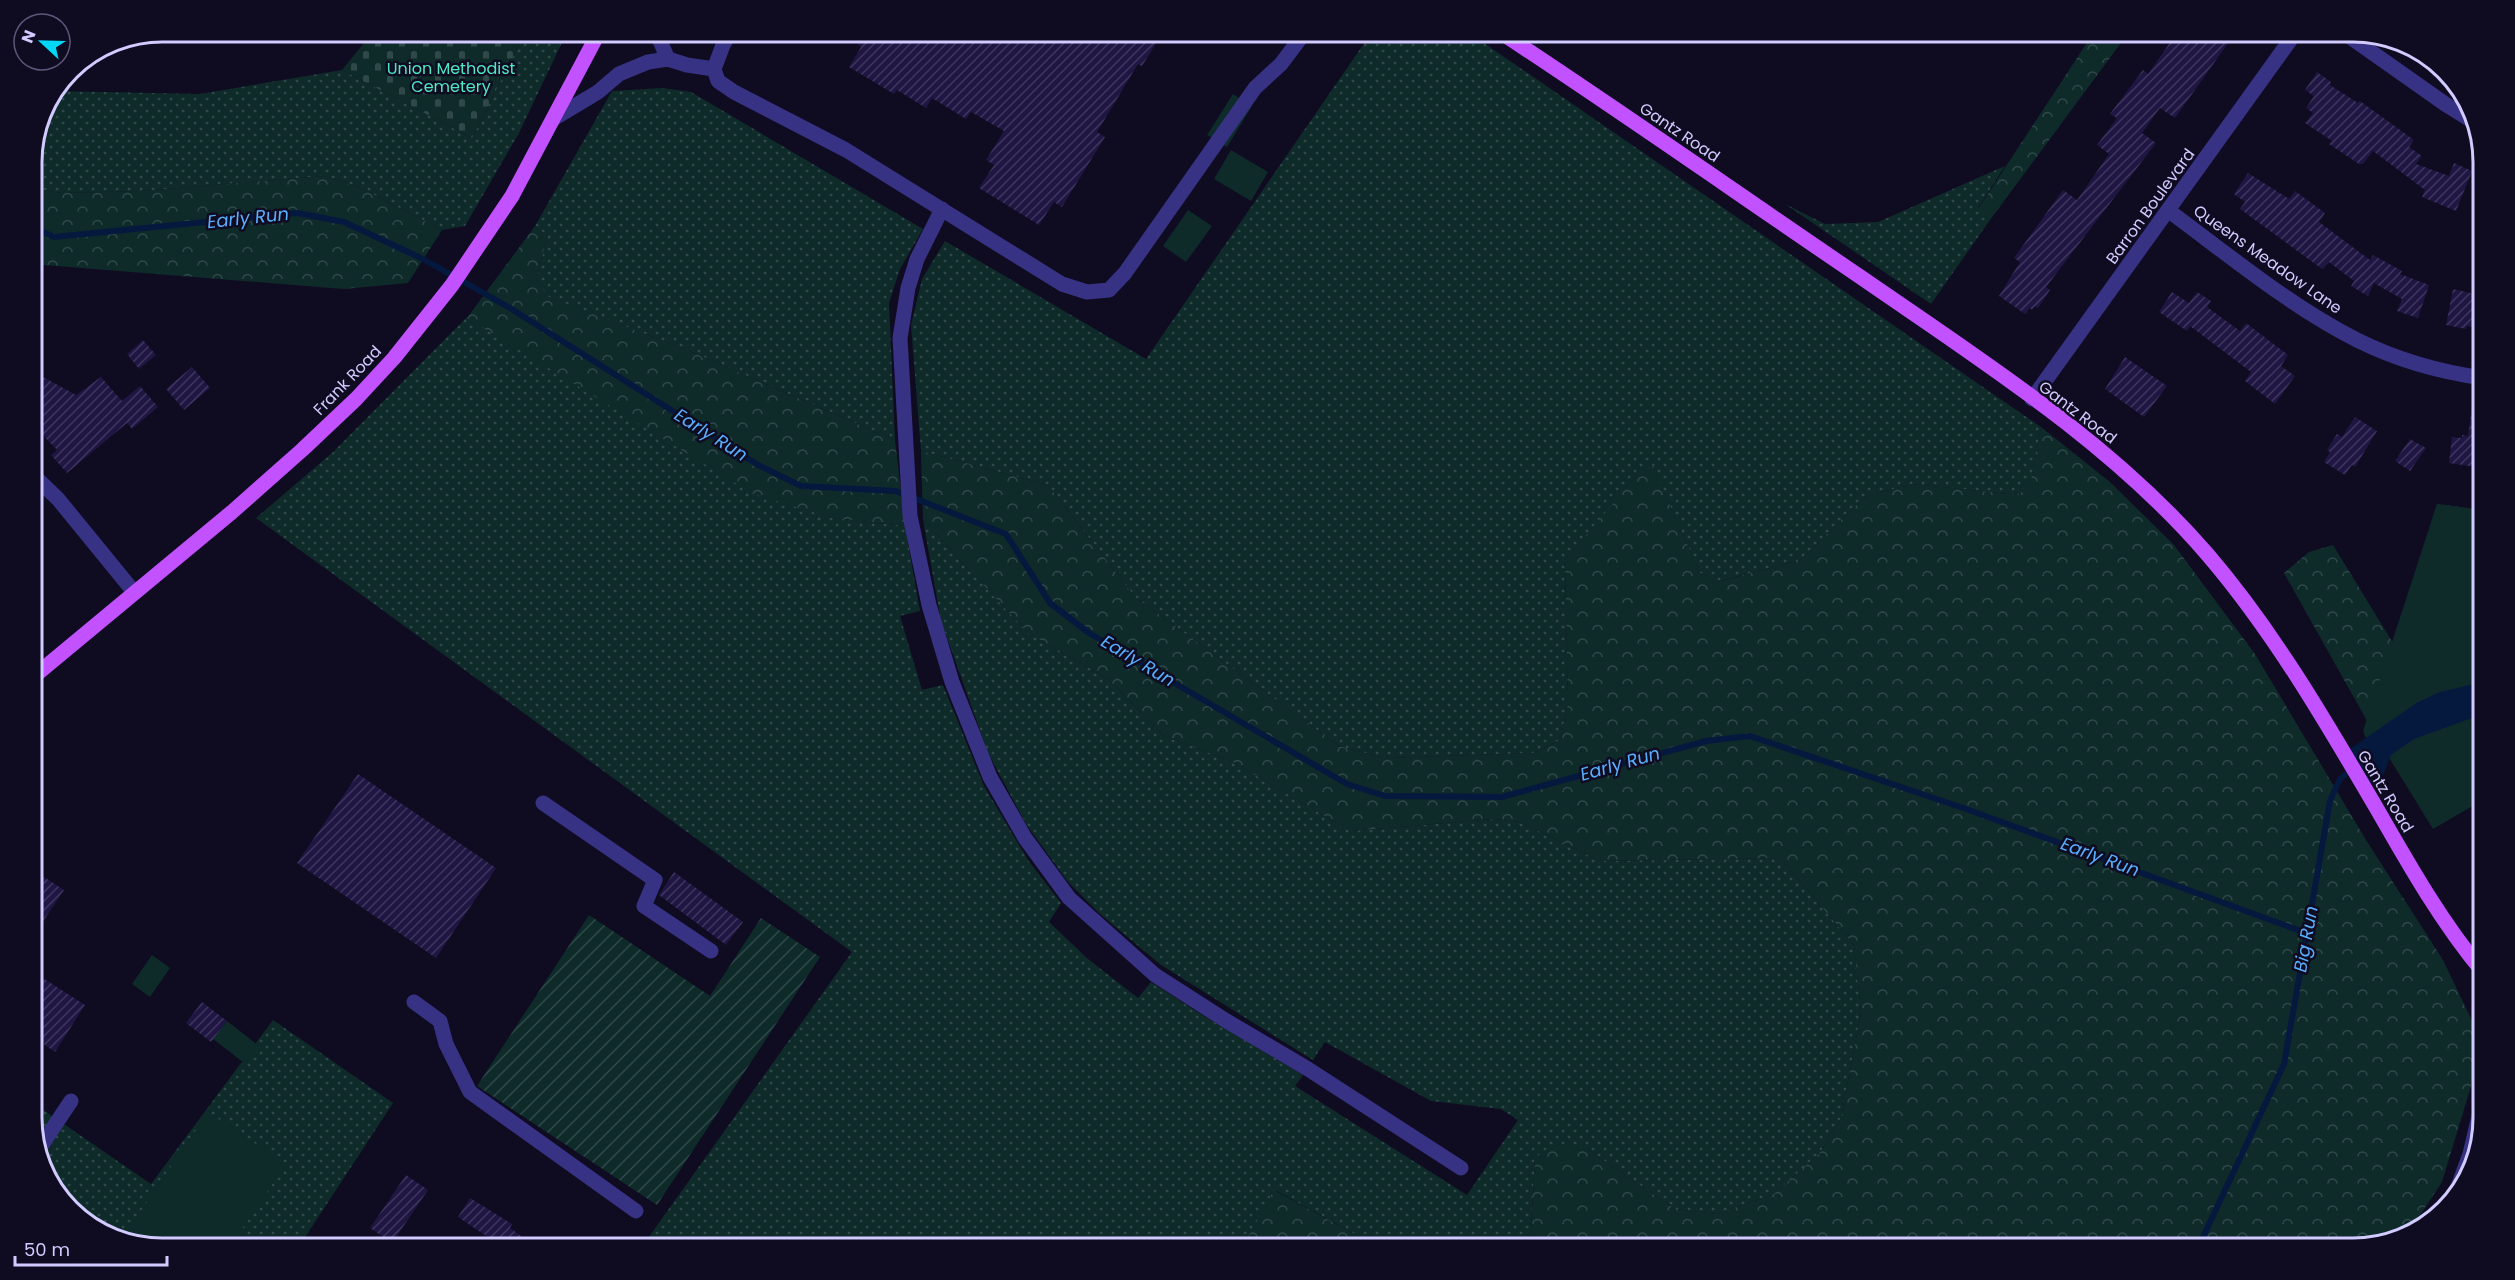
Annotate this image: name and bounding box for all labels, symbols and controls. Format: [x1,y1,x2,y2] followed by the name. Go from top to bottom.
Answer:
[12,12,72,72] north arrow
[16,27,41,46] text: N
[387,57,516,98] park label: Union Methodist Cemetery
[1635,97,1724,168] street label: Gantz Road
[2101,144,2200,269] street label: Barron Boulevard
[2189,199,2347,319] street label: Queens Meadow Lane
[206,201,290,234] water label: Early Run
[308,340,387,420] street label: Frank Road
[2034,375,2122,449] street label: Gantz Road
[670,402,753,467] water label: Early Run
[1097,629,1180,692] water label: Early Run
[1577,740,1663,787] water label: Early Run
[2352,746,2419,837] street label: Gantz Road
[2057,831,2143,882] water label: Early Run
[2287,904,2324,974] water label: Big Run
[15,1229,166,1267] scale bar
[24,1237,70,1262] text: 50 m

